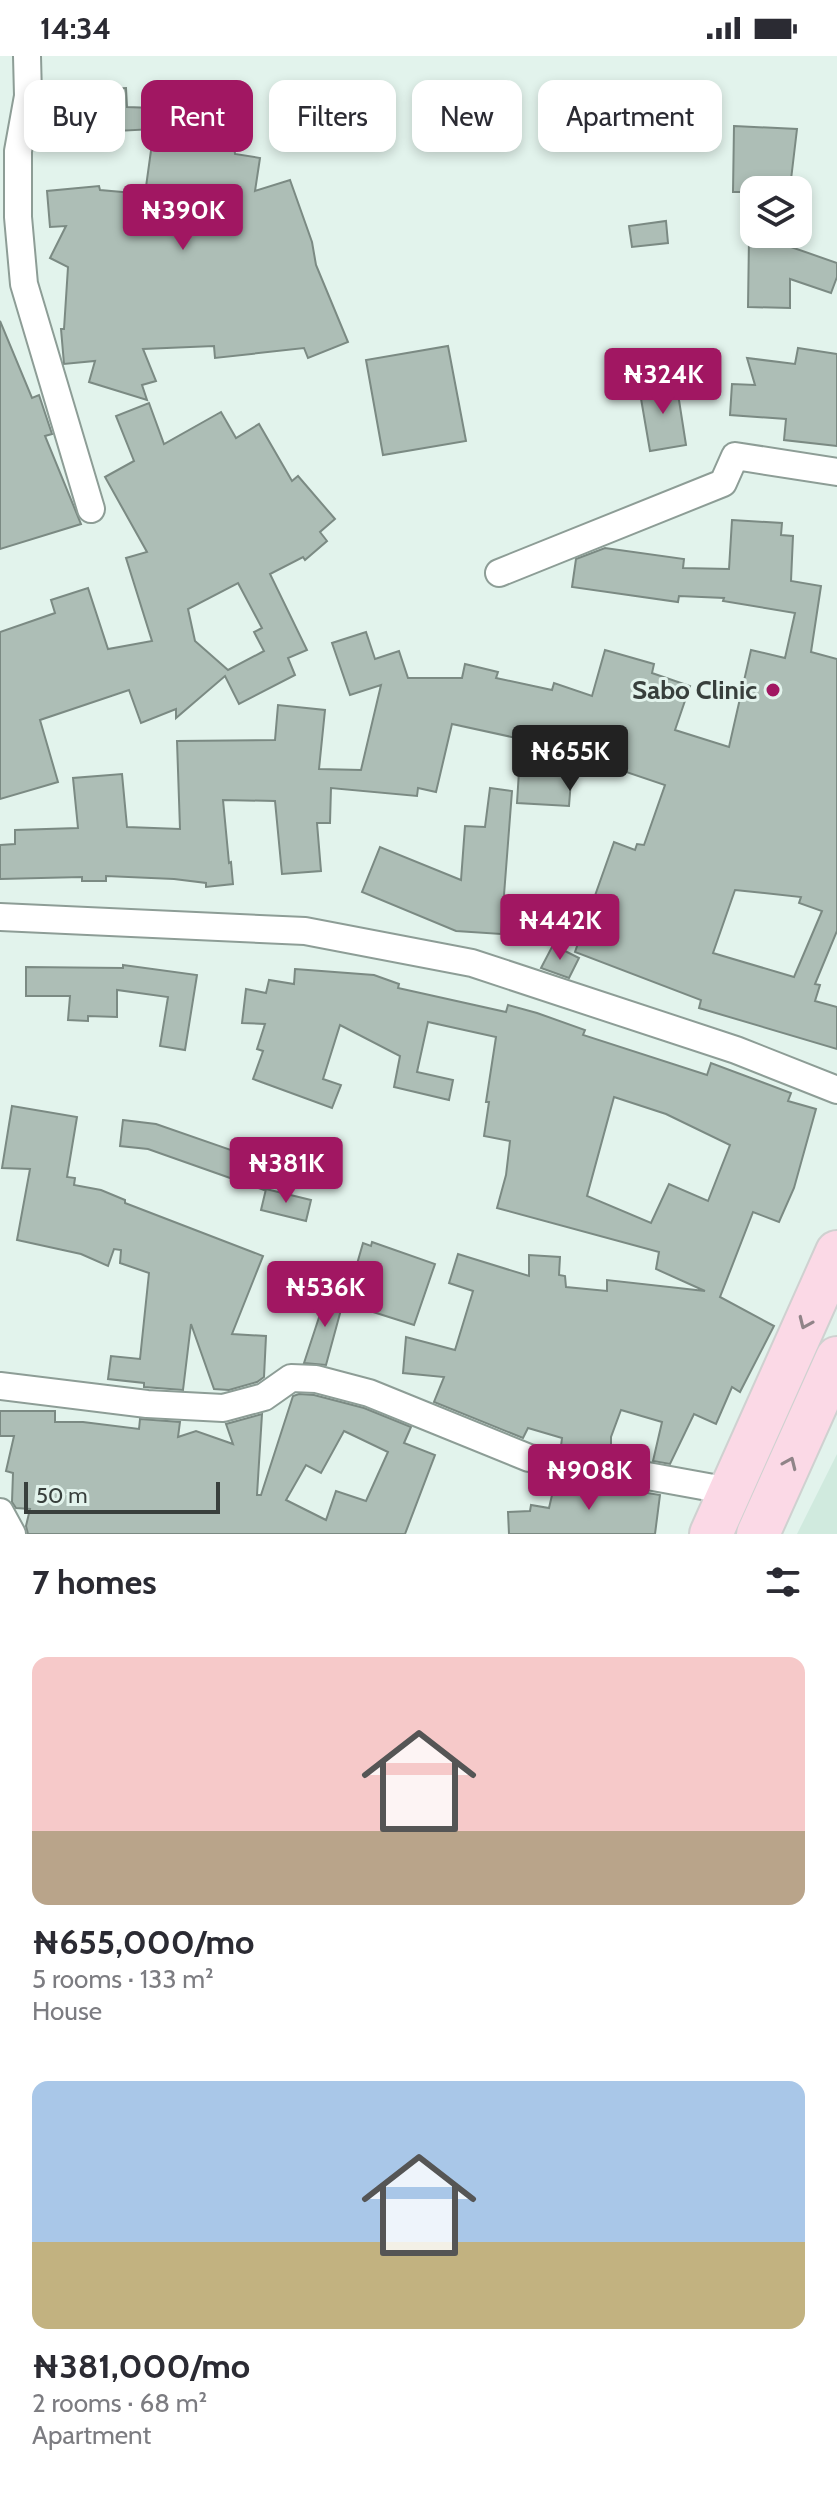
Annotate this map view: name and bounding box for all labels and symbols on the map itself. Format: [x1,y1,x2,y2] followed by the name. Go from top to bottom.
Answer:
[127,184,239,252] pin: ₦390K
[607,348,719,416] pin: ₦324K
[632,674,757,706] place label: Sabo Clinic
[764,681,782,699] marker: Sabo Clinic
[514,725,626,793] pin: ₦655K
[504,894,616,962] pin: ₦442K
[230,1137,342,1205] pin: ₦381K
[269,1261,381,1329] pin: ₦536K
[799,1315,815,1329] one-way arrow
[533,1444,645,1512] pin: ₦908K
[780,1457,796,1471] one-way arrow
[24,1478,220,1514] scale bar

